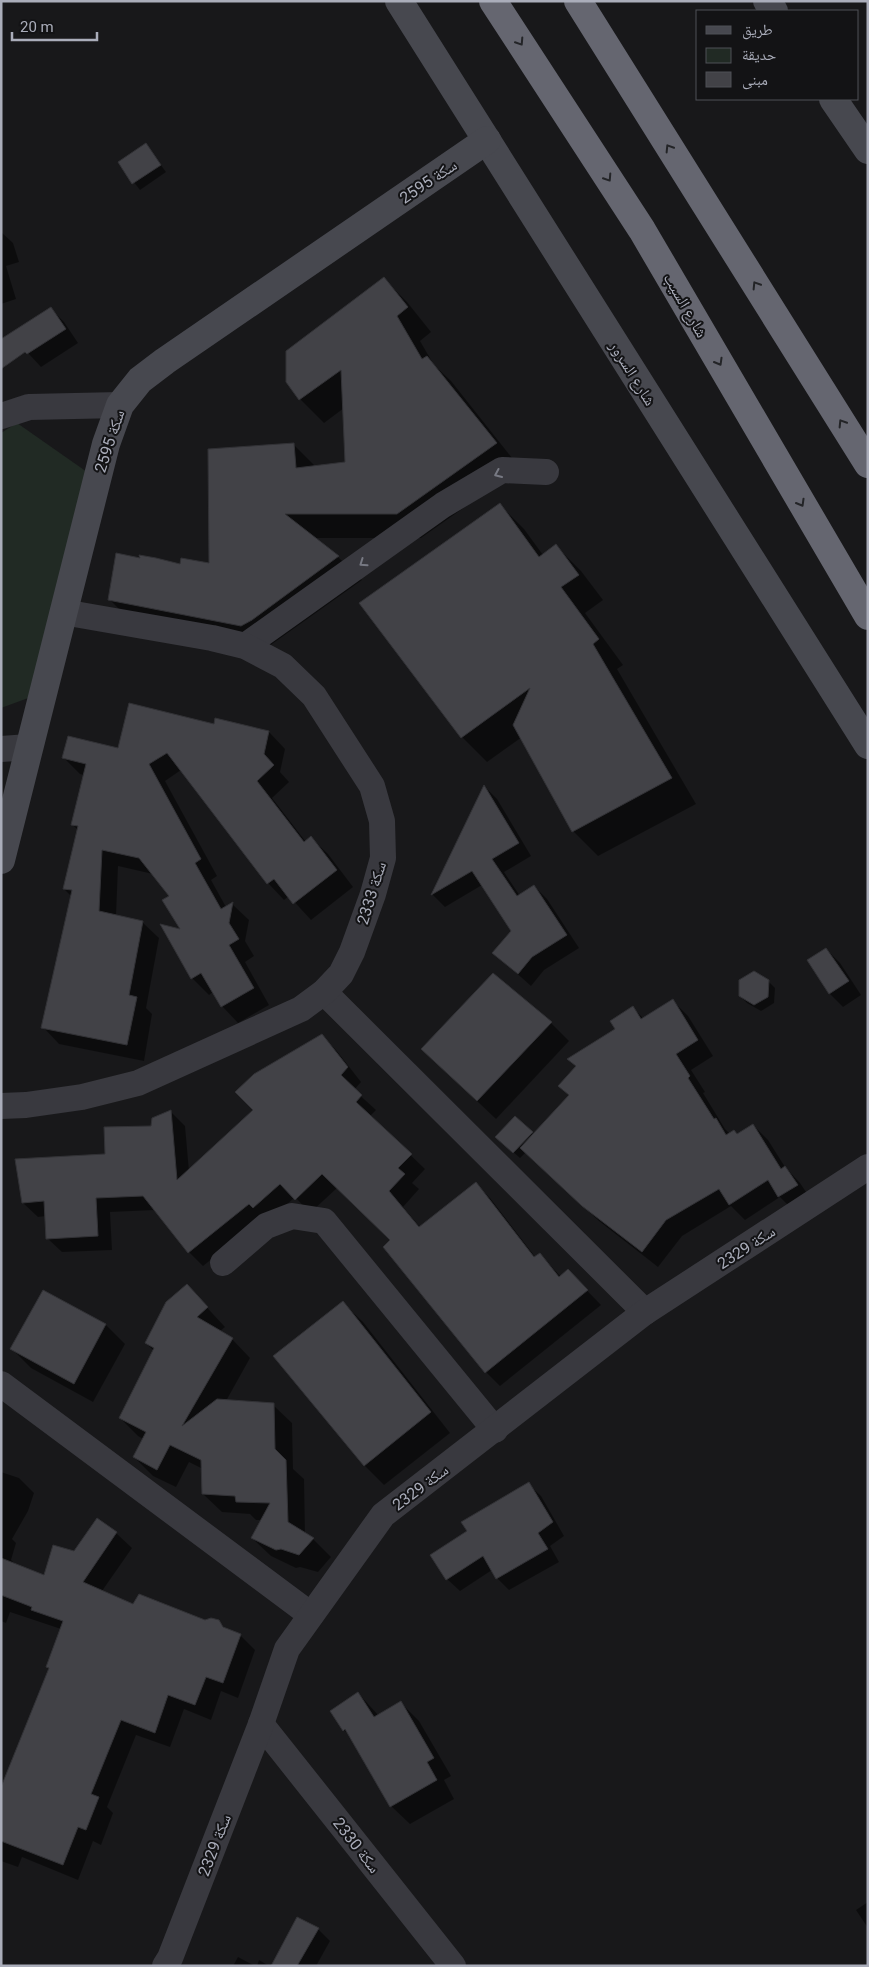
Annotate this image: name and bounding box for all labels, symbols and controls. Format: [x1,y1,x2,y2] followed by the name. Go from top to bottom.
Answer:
[12,10,98,42] scale bar
[696,10,859,100] legend
[20,18,54,36] text: 20 m
[742,21,773,40] text: طريق
[513,37,523,46] one-way arrow
[742,46,777,64] text: حديقة
[742,71,768,90] text: مبنى
[666,144,676,153] one-way arrow
[396,155,461,207] street label: سكة 2595
[602,173,611,182] one-way arrow
[659,270,712,341] street label: شارع السيب
[753,281,763,290] one-way arrow
[604,337,660,409] street label: شارع السرور
[713,357,723,366] one-way arrow
[90,407,129,475] street label: سكة 2595
[839,419,848,429] one-way arrow
[495,467,504,477] one-way arrow
[795,497,805,506] one-way arrow
[359,557,369,566] one-way arrow
[353,859,390,927] street label: سكة 2333
[714,1222,779,1273] street label: سكة 2329
[389,1460,452,1515] street label: سكة 2329
[194,1811,235,1879] street label: سكة 2329
[329,1814,384,1877] street label: سكة 2330

